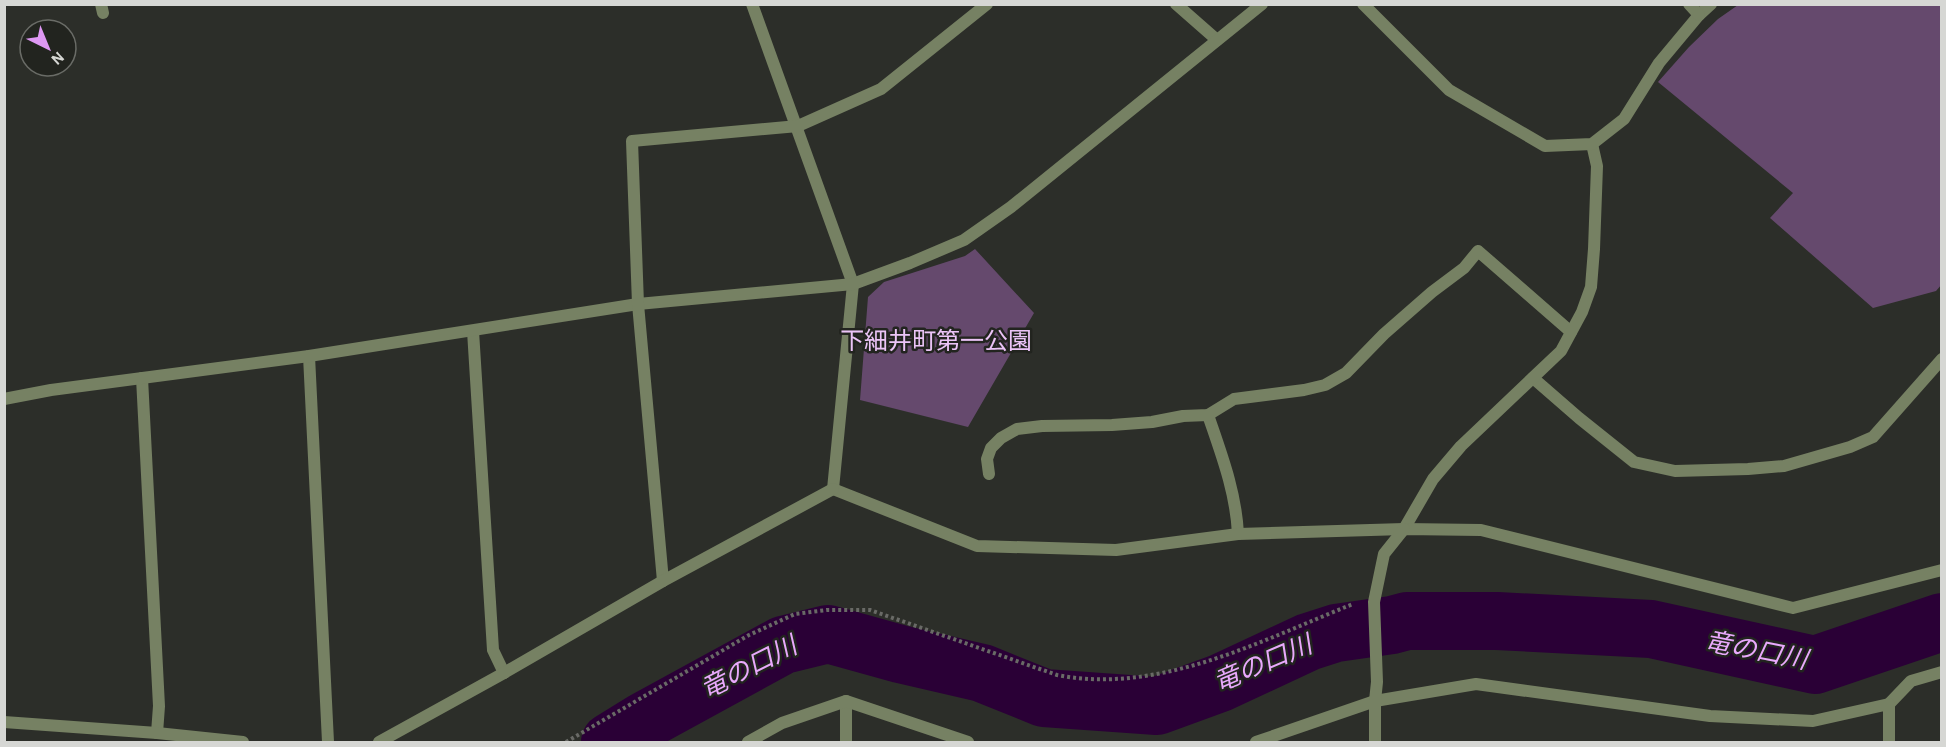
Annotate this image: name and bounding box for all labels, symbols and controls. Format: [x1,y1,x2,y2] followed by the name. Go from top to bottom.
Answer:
[18,18,78,78] north arrow
[48,49,67,68] text: N
[840,328,1032,354] park label: 下細井町第一公園
[1702,627,1813,674] water label: 竜の口川
[1210,630,1319,696] water label: 竜の口川
[696,631,804,703] water label: 竜の口川

